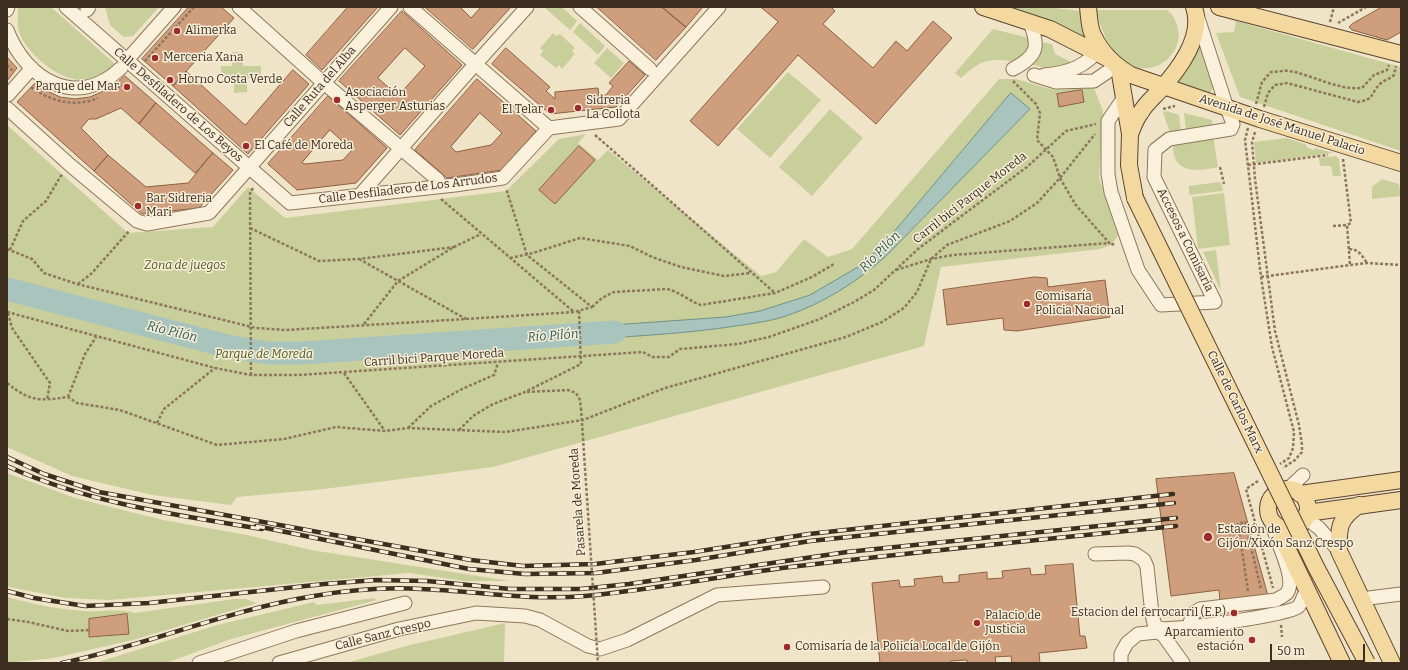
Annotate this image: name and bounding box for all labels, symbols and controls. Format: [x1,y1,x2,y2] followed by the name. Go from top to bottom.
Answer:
[185,24,237,38] place label: Alimerka
[172,26,182,36] marker: Alimerka
[281,43,359,131] street label: Calle Ruta del Alba
[110,45,246,165] street label: Calle Desfiladero de Los Beyos
[163,51,244,65] place label: Merceria Xana
[150,53,160,63] marker: Merceria Xana
[178,73,282,87] place label: Horno Costa Verde
[165,75,175,85] marker: Horno Costa Verde
[35,80,119,94] place label: Parque del Mar
[122,82,132,92] marker: Parque del Mar
[345,86,445,114] place label: Asociación Asperger Asturias
[1197,91,1367,159] street label: Avenida de José Manuel Palacio
[586,94,640,122] place label: Sidreria La Collota
[332,95,342,105] marker: Asociación Asperger Asturias
[502,103,543,117] place label: El Telar
[573,103,583,113] marker: Sidreria La Collota
[546,105,556,115] marker: El Telar
[254,139,353,153] place label: El Café de Moreda
[241,141,251,151] marker: El Café de Moreda
[910,149,1030,247] street label: Carril bici Parque Moreda
[318,171,498,207] street label: Calle Desfiladero de Los Arrudos
[1154,186,1216,294] street label: Accesos a Comisaría
[146,192,212,220] place label: Bar Sidreria Mari
[133,201,143,211] marker: Bar Sidreria Mari
[856,228,904,276] water label: Río Pilón
[144,259,226,273] park label: Zona de juegos
[1035,290,1124,318] place label: Comisaría Policia Nacional
[1022,299,1032,309] marker: Comisaría Policia Nacional
[145,318,199,346] water label: Río Pilón
[527,326,579,346] water label: Río Pilón
[363,346,505,370] street label: Carril bici Parque Moreda
[215,348,313,362] park label: Parque de Moreda
[1204,348,1266,456] street label: Calle de Carlos Marx
[567,448,589,556] street label: Pasarela de Moreda
[1217,523,1353,551] place label: Estación de Gijón/Xixón Sanz Crespo
[1202,531,1214,543] marker: Estación de Gijón/Xixón Sanz Crespo
[1071,606,1226,620] place label: Estacion del ferrocarril (E.P.)
[1229,608,1239,618] marker: Estacion del ferrocarril (E.P.)
[985,609,1041,637] place label: Palacio de Justicia
[334,616,432,654] street label: Calle Sanz Crespo
[972,618,982,628] marker: Palacio de Justicia
[1164,626,1244,654] place label: Aparcamiento estación
[1247,635,1257,645] marker: Aparcamiento estación
[1272,636,1367,662] scale bar
[795,640,1000,654] place label: Comisaría de la Policía Local de Gijón
[782,642,792,652] marker: Comisaría de la Policía Local de Gijón
[1277,644,1305,658] text: 50 m

